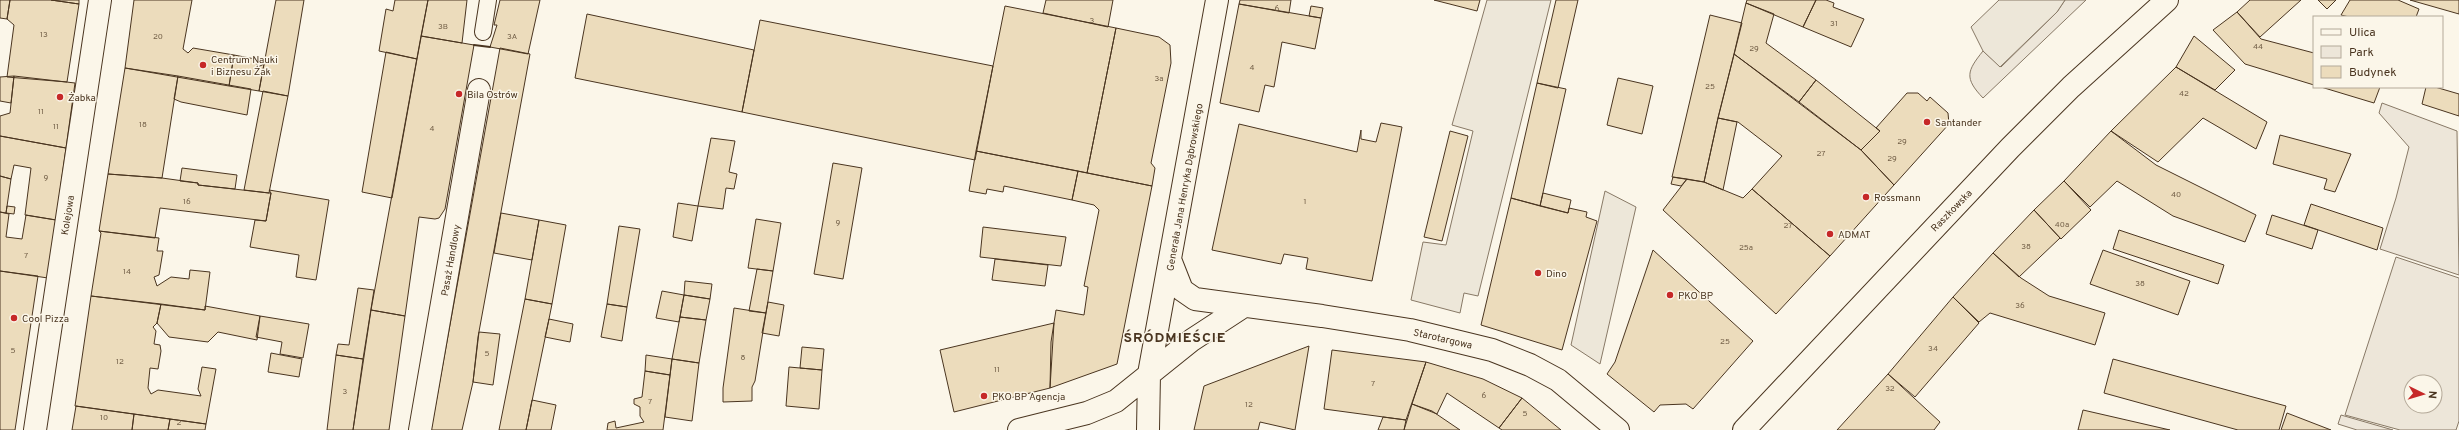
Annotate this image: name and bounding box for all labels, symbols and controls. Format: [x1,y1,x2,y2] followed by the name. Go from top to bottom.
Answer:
[1275,4,1280,14] house number: 6
[1090,16,1095,26] house number: 3
[2313,16,2443,88] legend
[1830,19,1838,29] house number: 31
[438,22,448,32] house number: 3B
[2349,25,2376,41] text: Ulica
[40,30,48,40] house number: 13
[153,32,163,42] house number: 20
[507,32,518,42] house number: 3A
[2253,42,2263,52] house number: 44
[1749,44,1759,54] house number: 29
[2349,45,2374,61] text: Park
[211,54,278,79] place label: Centrum Nauki i Biznesu Żak
[198,60,208,70] marker: Centrum Nauki i Biznesu Żak
[1250,63,1255,73] house number: 4
[2349,65,2397,81] text: Budynek
[1154,74,1164,84] house number: 3a
[1705,82,1715,92] house number: 25
[454,89,464,99] marker: Bila Ostrów
[467,89,518,102] place label: Bila Ostrów
[2179,89,2189,99] house number: 42
[55,92,65,102] marker: Żabka
[68,92,96,105] place label: Żabka
[1164,102,1207,272] street label: Generała Jana Henryka Dąbrowskiego
[38,107,44,117] house number: 11
[1922,117,1932,127] marker: Santander
[1935,117,1982,130] place label: Santander
[139,120,147,130] house number: 18
[53,122,59,132] house number: 11
[430,124,435,134] house number: 4
[1897,137,1907,147] house number: 29
[1817,149,1826,159] house number: 27
[1887,154,1897,164] house number: 29
[44,173,49,183] house number: 9
[1929,187,1976,235] street label: Raszkowska
[2171,190,2181,200] house number: 40
[1861,192,1871,202] marker: Rossmann
[1874,192,1921,205] place label: Rossmann
[59,194,78,236] street label: Kolejowa
[183,197,191,207] house number: 16
[1304,197,1306,207] house number: 1
[836,218,841,228] house number: 9
[2055,220,2069,230] house number: 40a
[1784,221,1793,231] house number: 27
[439,223,464,297] street label: Pasaż Handlowy
[1825,229,1835,239] marker: ADMAT
[1838,229,1871,242] place label: ADMAT
[2021,242,2031,252] house number: 38
[1739,243,1753,253] house number: 25a
[24,251,28,261] house number: 7
[123,267,131,277] house number: 14
[1533,268,1543,278] marker: Dino
[1546,268,1567,281] place label: Dino
[2135,279,2145,289] house number: 38
[1665,290,1675,300] marker: PKO BP
[1678,290,1713,303] place label: PKO BP
[2015,301,2025,311] house number: 36
[9,313,19,323] marker: Cool Pizza
[22,313,69,326] place label: Cool Pizza
[1412,326,1473,353] street label: Starotargowa
[1123,329,1227,347] district label: ŚRÓDMIEŚCIE
[1720,337,1730,347] house number: 25
[1928,344,1938,354] house number: 34
[11,346,16,356] house number: 5
[485,349,490,359] house number: 5
[741,353,746,363] house number: 8
[116,357,124,367] house number: 12
[994,365,1000,375] house number: 11
[2403,374,2443,414] north arrow
[1371,379,1375,389] house number: 7
[1885,384,1895,394] house number: 32
[343,387,348,397] house number: 3
[2425,390,2439,399] text: N
[979,391,989,401] marker: PKO BP Agencja
[992,391,1065,404] place label: PKO BP Agencja
[1482,391,1487,401] house number: 6
[648,397,652,407] house number: 7
[1245,400,1253,410] house number: 12
[1523,409,1528,419] house number: 5
[100,413,108,423] house number: 10
[177,418,182,428] house number: 2

